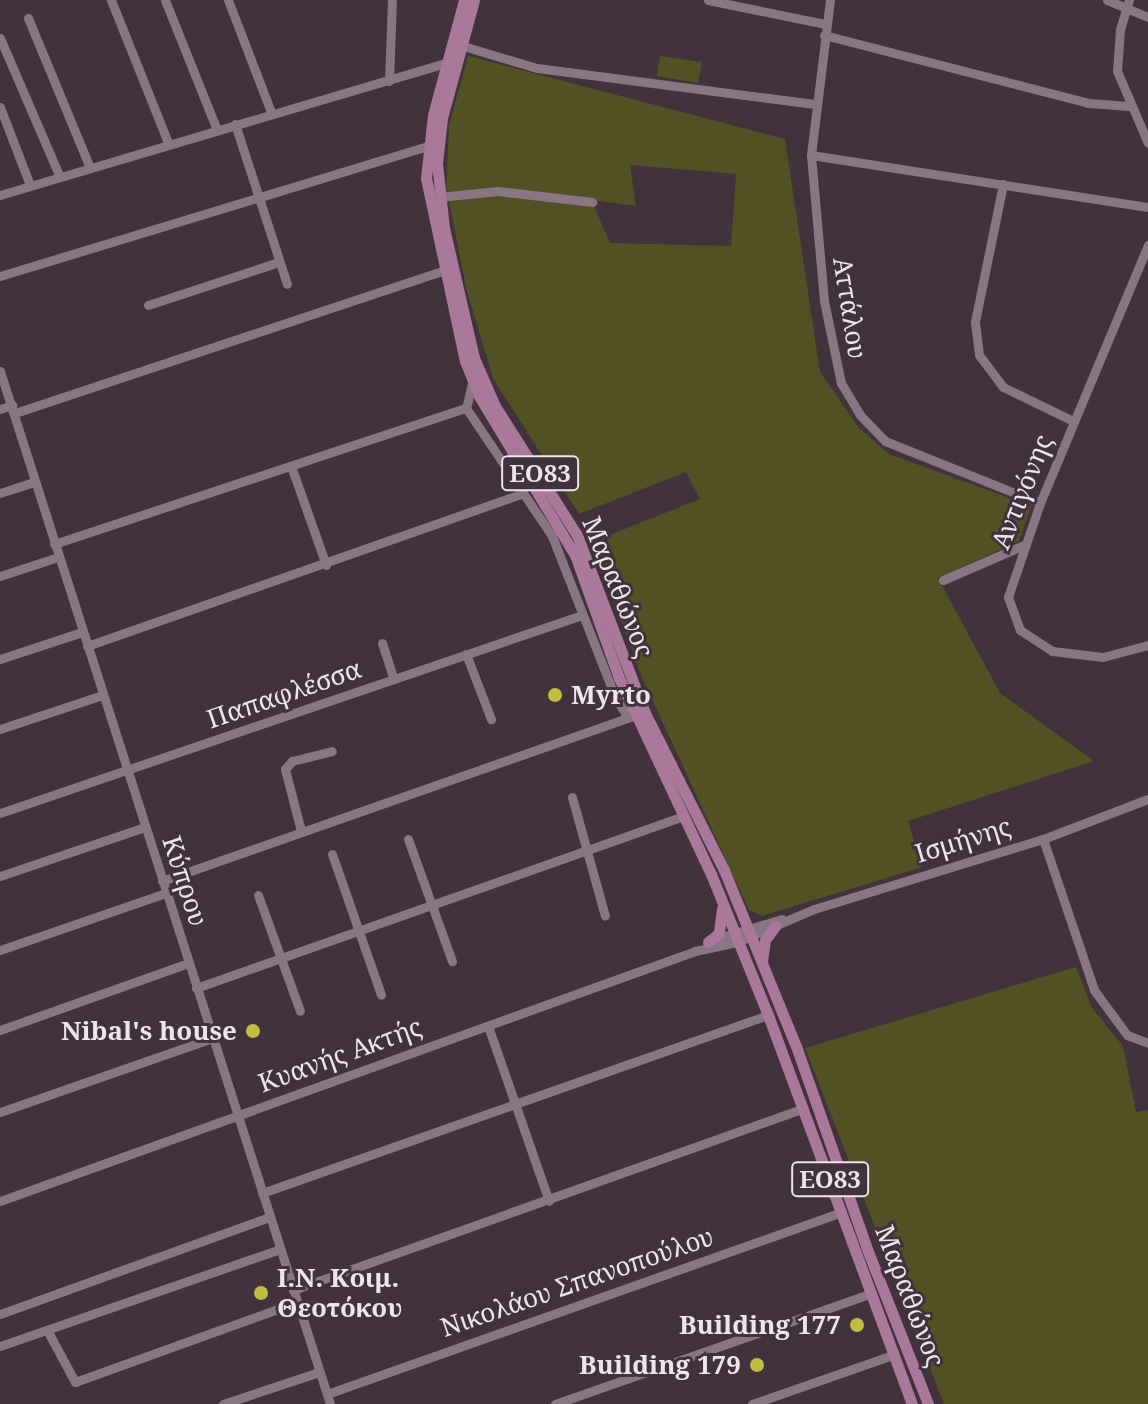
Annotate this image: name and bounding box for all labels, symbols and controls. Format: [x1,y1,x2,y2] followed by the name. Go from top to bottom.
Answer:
[827,255,873,361] street label: Αττάλου
[985,430,1059,554] street label: Αντιγόνης
[500,453,580,493] road number: ΕΟ83
[576,512,660,662] street label: Μαραθώνος
[203,653,365,735] street label: Παπαφλέσσα
[571,679,651,711] place label: Myrto
[546,686,564,704] marker: Myrto
[911,811,1015,869] street label: Ισμήνης
[156,832,214,930] street label: Κύπρου
[254,1011,426,1099] street label: Κυανής Ακτής
[61,1015,237,1047] place label: Nibal's house
[244,1022,262,1040] marker: Nibal's house
[790,1159,870,1199] road number: ΕΟ83
[436,1221,718,1343] street label: Νικολάου Σπανοπούλου
[869,1221,951,1371] street label: Μαραθώνος
[277,1262,403,1324] place label: Ι.Ν. Κοιμ. Θεοτόκου
[252,1284,270,1302] marker: Ι.Ν. Κοιμ. Θεοτόκου
[679,1309,841,1341] place label: Building 177
[848,1316,866,1334] marker: Building 177
[579,1349,741,1381] place label: Building 179
[748,1356,766,1374] marker: Building 179

